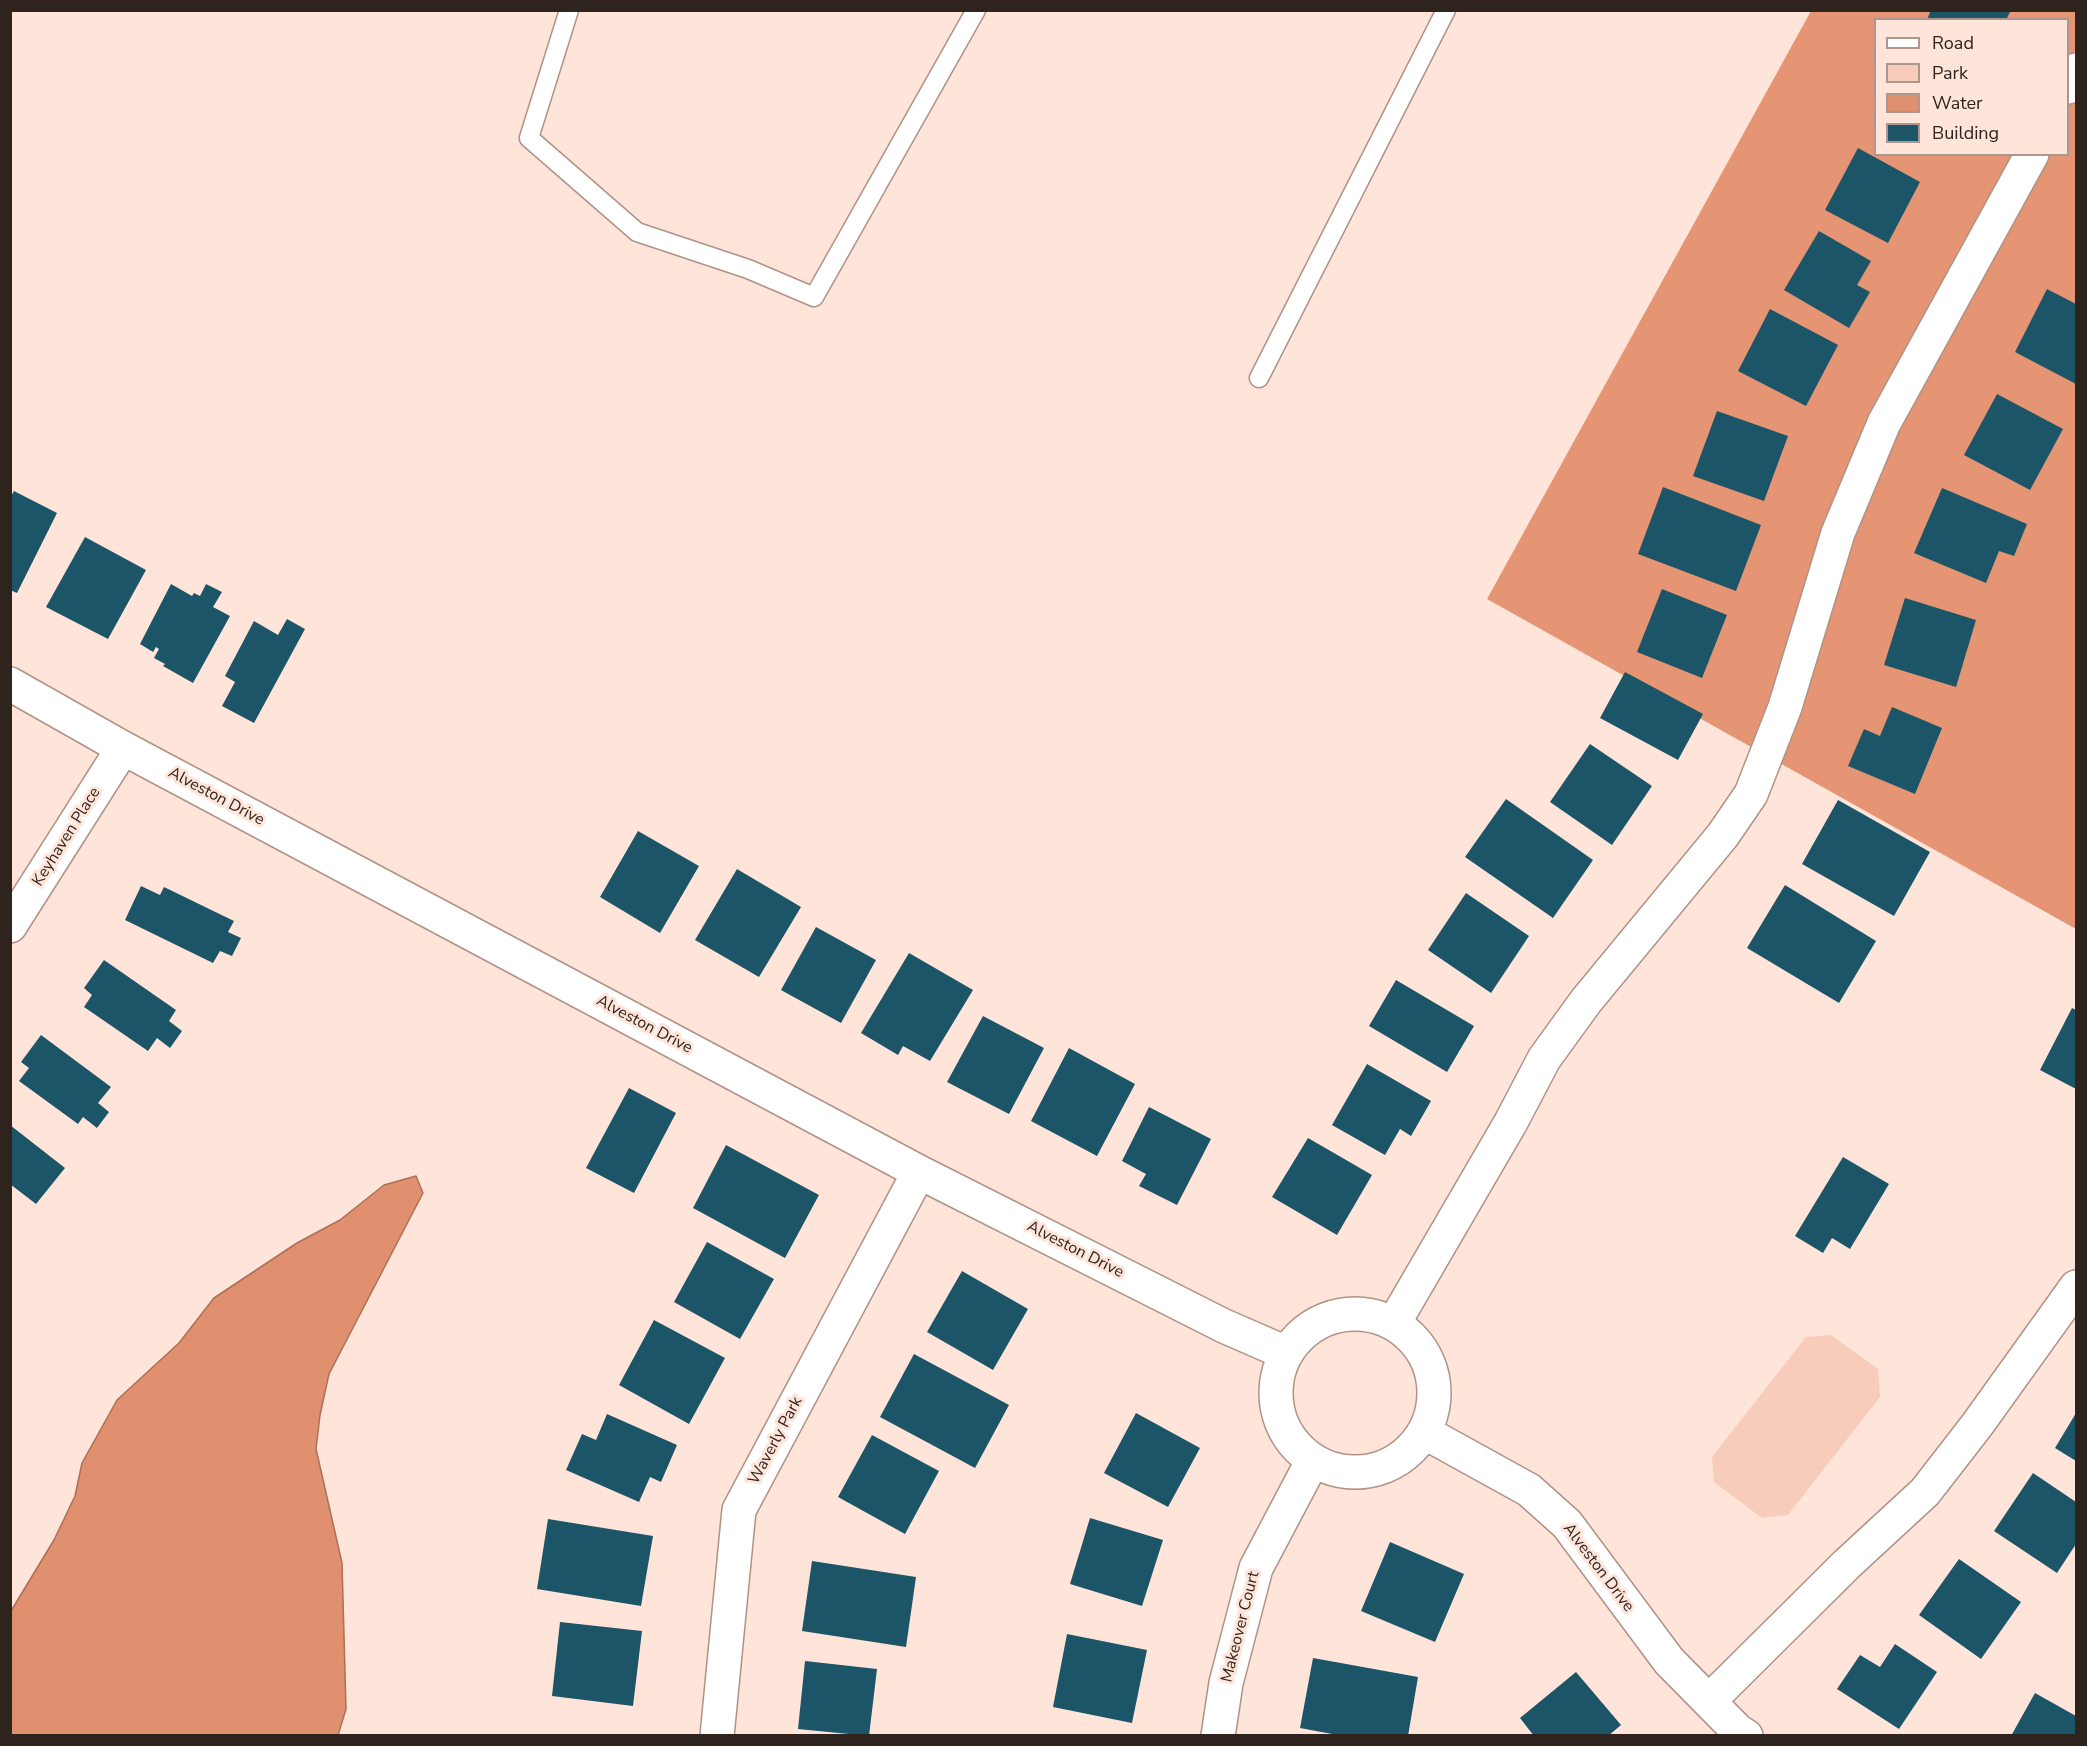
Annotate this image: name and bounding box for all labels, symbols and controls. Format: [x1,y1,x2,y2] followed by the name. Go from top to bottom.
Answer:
[1874,18,2069,156] legend
[1932,31,1974,55] text: Road
[1932,61,1968,85] text: Park
[1932,91,1983,115] text: Water
[1932,121,1999,145] text: Building
[165,764,267,830] street label: Alveston Drive
[29,784,105,890] street label: Keyhaven Place
[593,992,695,1058] street label: Alveston Drive
[1023,1217,1127,1283] street label: Alveston Drive
[745,1394,807,1488] street label: Waverly Park
[1558,1520,1638,1616] street label: Alveston Drive
[1218,1570,1264,1684] street label: Makeover Court

